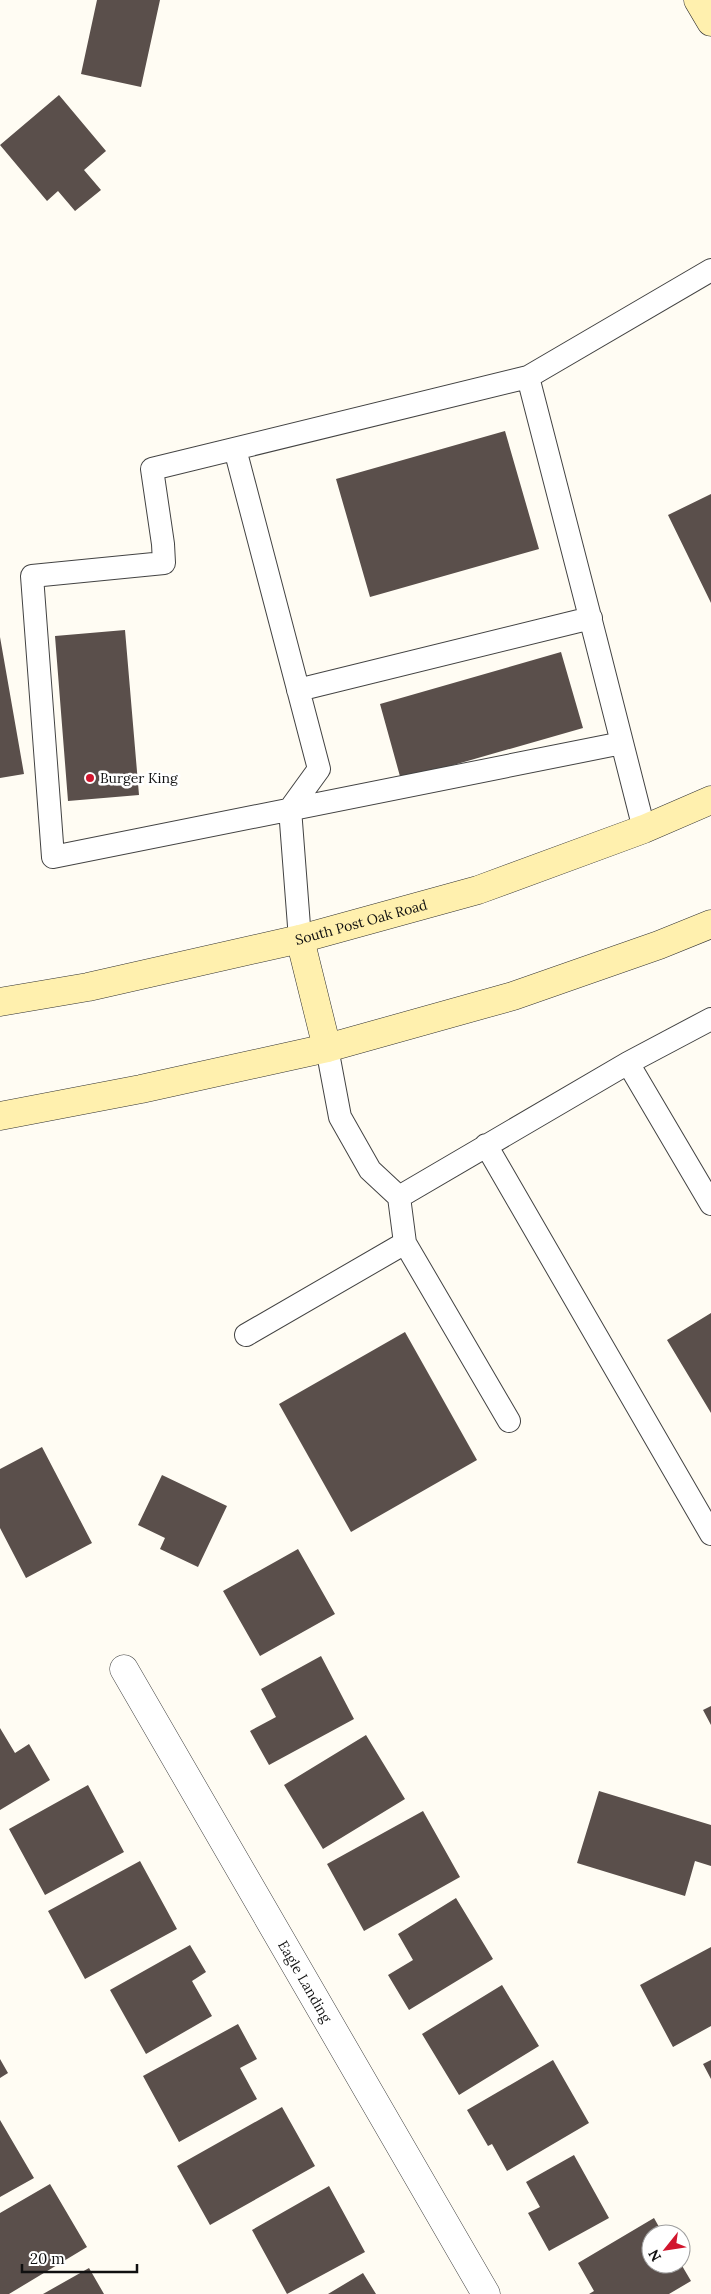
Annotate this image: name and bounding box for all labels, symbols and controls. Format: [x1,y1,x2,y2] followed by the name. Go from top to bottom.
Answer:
[100,769,178,787] place label: Burger King
[84,772,96,784] marker: Burger King
[293,895,429,949] street label: South Post Oak Road
[274,1937,336,2026] street label: Eagle Landing
[641,2224,691,2274] north arrow
[22,2242,138,2274] scale bar
[644,2246,665,2265] text: N
[30,2249,65,2268] text: 20 m

